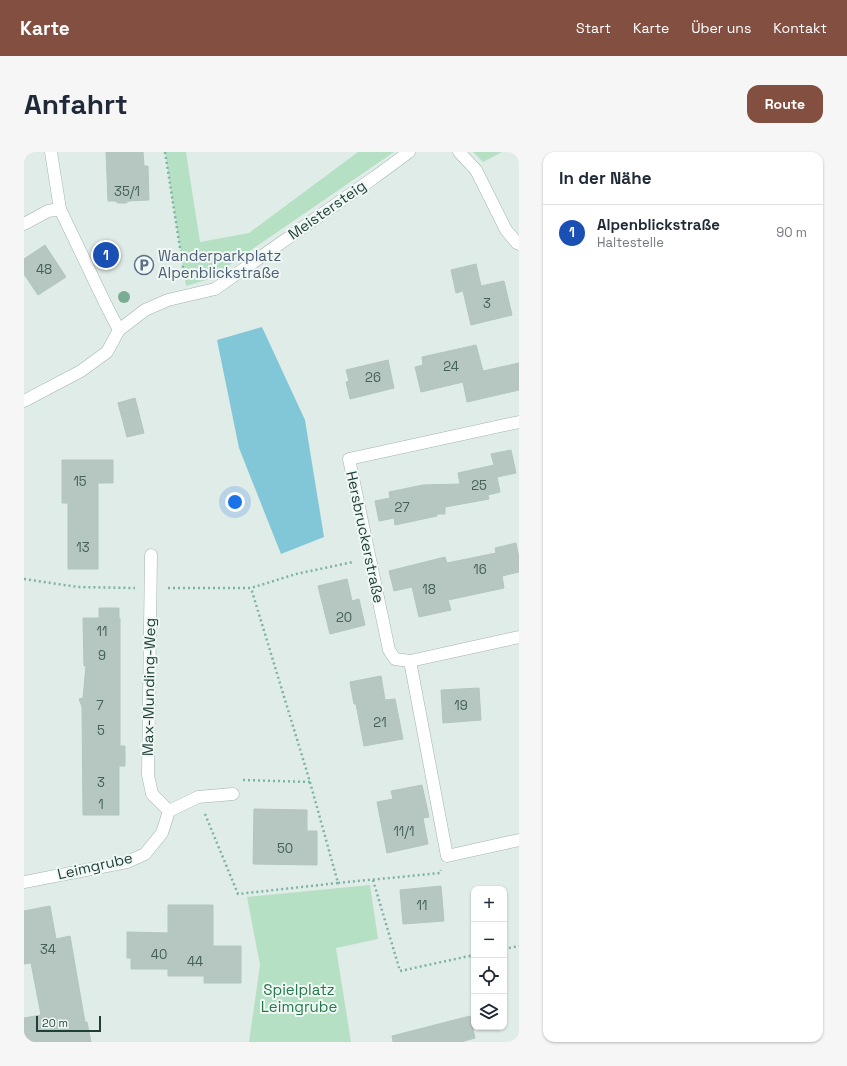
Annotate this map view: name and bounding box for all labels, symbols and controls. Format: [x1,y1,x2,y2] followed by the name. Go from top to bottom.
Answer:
[20,16,70,41] text: Karte
[576,19,611,37] text: Start
[633,19,669,37] text: Karte
[691,19,751,37] text: Über uns
[773,19,827,37] text: Kontakt
[747,85,823,123] button: Route
[24,86,128,122] text: Anfahrt
[559,167,651,189] text: In der Nähe
[284,176,369,243] street label: Meistersteig
[114,183,140,200] house number: 35/1
[597,215,720,234] text: Alpenblickstraße
[569,224,575,241] text: 1
[776,224,807,241] text: 90 m
[597,234,664,251] text: Haltestelle
[93,240,119,270] pin: 1
[158,246,281,282] place label: Wanderparkplatz Alpenblickstraße
[133,254,155,276] parking icon: Wanderparkplatz Alpenblickstraße
[36,261,52,278] house number: 48
[483,295,491,312] house number: 3
[443,358,459,375] house number: 24
[365,369,381,386] house number: 26
[342,469,389,605] street label: Hersbruckerstraße
[73,473,87,490] house number: 15
[471,477,487,494] house number: 25
[225,492,245,512] your location
[394,499,410,516] house number: 27
[76,539,90,556] house number: 13
[473,561,487,578] house number: 16
[422,581,436,598] house number: 18
[336,609,352,626] house number: 20
[138,618,159,756] street label: Max-Munding-Weg
[97,623,107,640] house number: 11
[98,647,106,664] house number: 9
[96,697,104,714] house number: 7
[454,697,468,714] house number: 19
[373,714,387,731] house number: 21
[97,722,105,739] house number: 5
[97,774,105,791] house number: 3
[98,796,104,813] house number: 1
[393,823,415,840] house number: 11/1
[277,840,293,857] house number: 50
[55,848,134,883] street label: Leimgrube
[471,886,507,1030] map controls
[471,886,507,922] button: +
[417,897,427,914] house number: 11
[471,922,507,958] button: −
[40,941,56,958] house number: 34
[151,946,167,963] house number: 40
[187,953,203,970] house number: 44
[471,958,507,994] button: locate
[261,980,337,1016] park label: Spielplatz Leimgrube
[471,994,507,1030] button: layers
[36,1014,101,1033] scale bar
[42,1016,68,1030] text: 20 m

